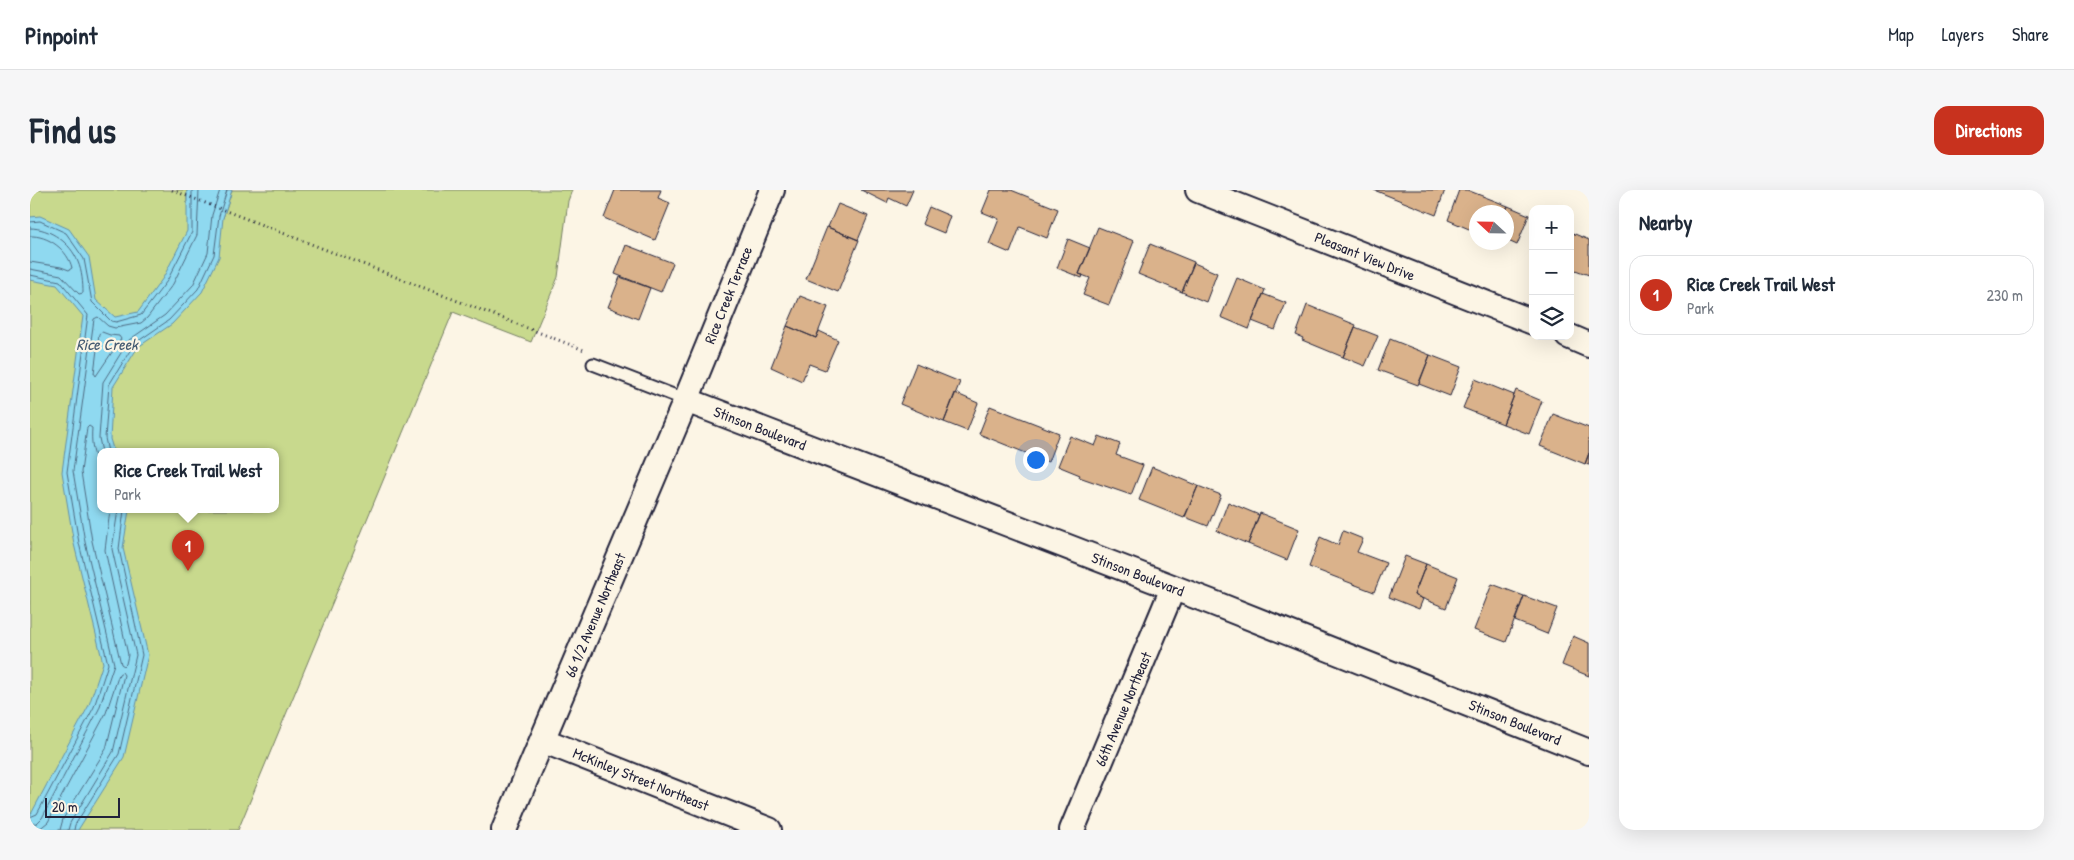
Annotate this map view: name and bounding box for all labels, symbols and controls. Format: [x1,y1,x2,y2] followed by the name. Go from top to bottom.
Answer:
[25,19,97,51] text: Pinpoint
[1888,22,1914,47] text: Map
[1942,22,1984,47] text: Layers
[2012,22,2049,47] text: Share
[1934,106,2044,155] button: Directions
[30,107,116,154] text: Find us
[1469,205,1514,250] north arrow
[1529,205,1574,340] map controls
[1529,205,1574,250] button: +
[1639,208,1692,237] text: Nearby
[1312,226,1418,286] street label: Pleasant View Drive
[699,243,757,347] street label: Rice Creek Terrace
[1529,250,1574,295] button: −
[1687,271,1835,297] text: Rice Creek Trail West
[1653,284,1659,306] text: 1
[1987,284,2023,306] text: 230 m
[1529,295,1574,340] button: layers
[1687,297,1714,319] text: Park
[76,333,139,355] water label: Rice Creek
[711,401,809,455] street label: Stinson Boulevard
[1023,447,1049,473] your location
[97,448,279,513] popup
[114,457,262,483] text: Rice Creek Trail West
[114,483,141,505] text: Park
[172,530,204,571] pin: 1
[1089,547,1187,601] street label: Stinson Boulevard
[559,549,631,680] street label: 66 1/2 Avenue Northeast
[1089,648,1157,769] street label: 66th Avenue Northeast
[1466,694,1564,750] street label: Stinson Boulevard
[570,742,713,816] street label: McKinley Street Northeast
[45,795,120,818] scale bar
[52,797,78,816] text: 20 m

